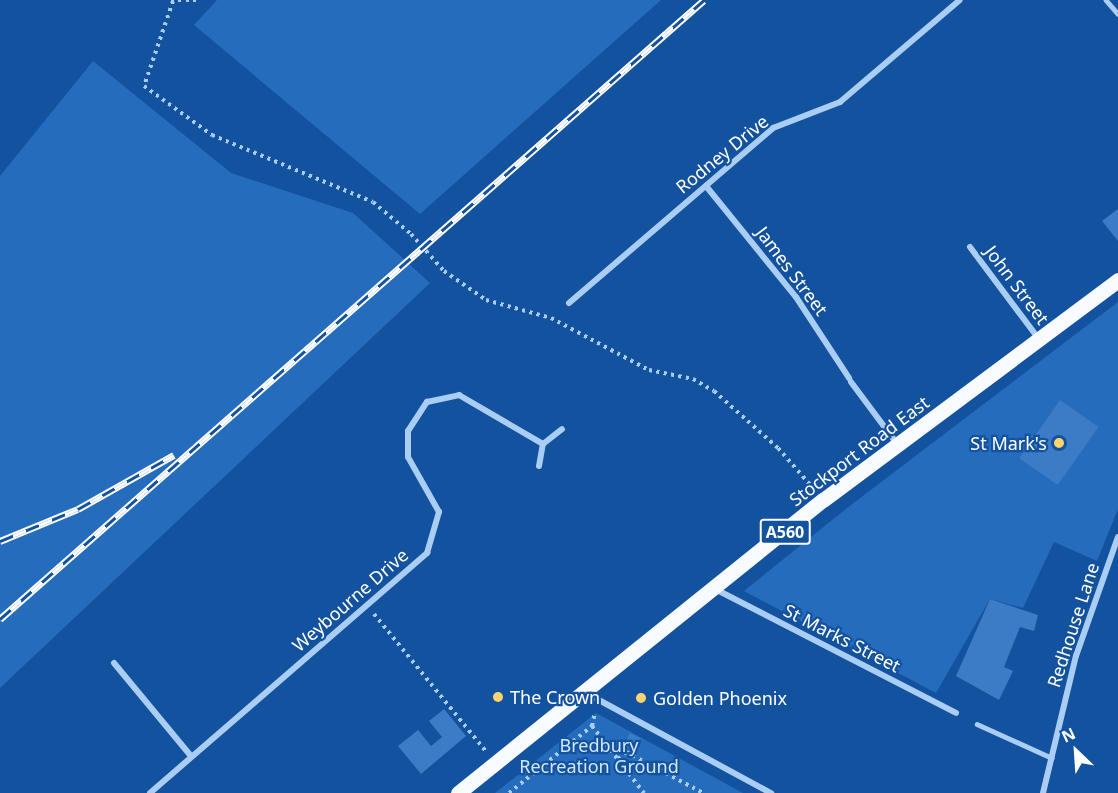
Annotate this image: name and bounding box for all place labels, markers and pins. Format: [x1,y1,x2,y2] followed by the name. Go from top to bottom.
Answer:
[970,432,1047,454] place label: St Mark's
[1052,436,1066,450] marker: St Mark's
[510,686,600,708] place label: The Crown
[653,687,787,709] place label: Golden Phoenix
[491,690,505,704] marker: The Crown
[634,691,648,705] marker: Golden Phoenix

